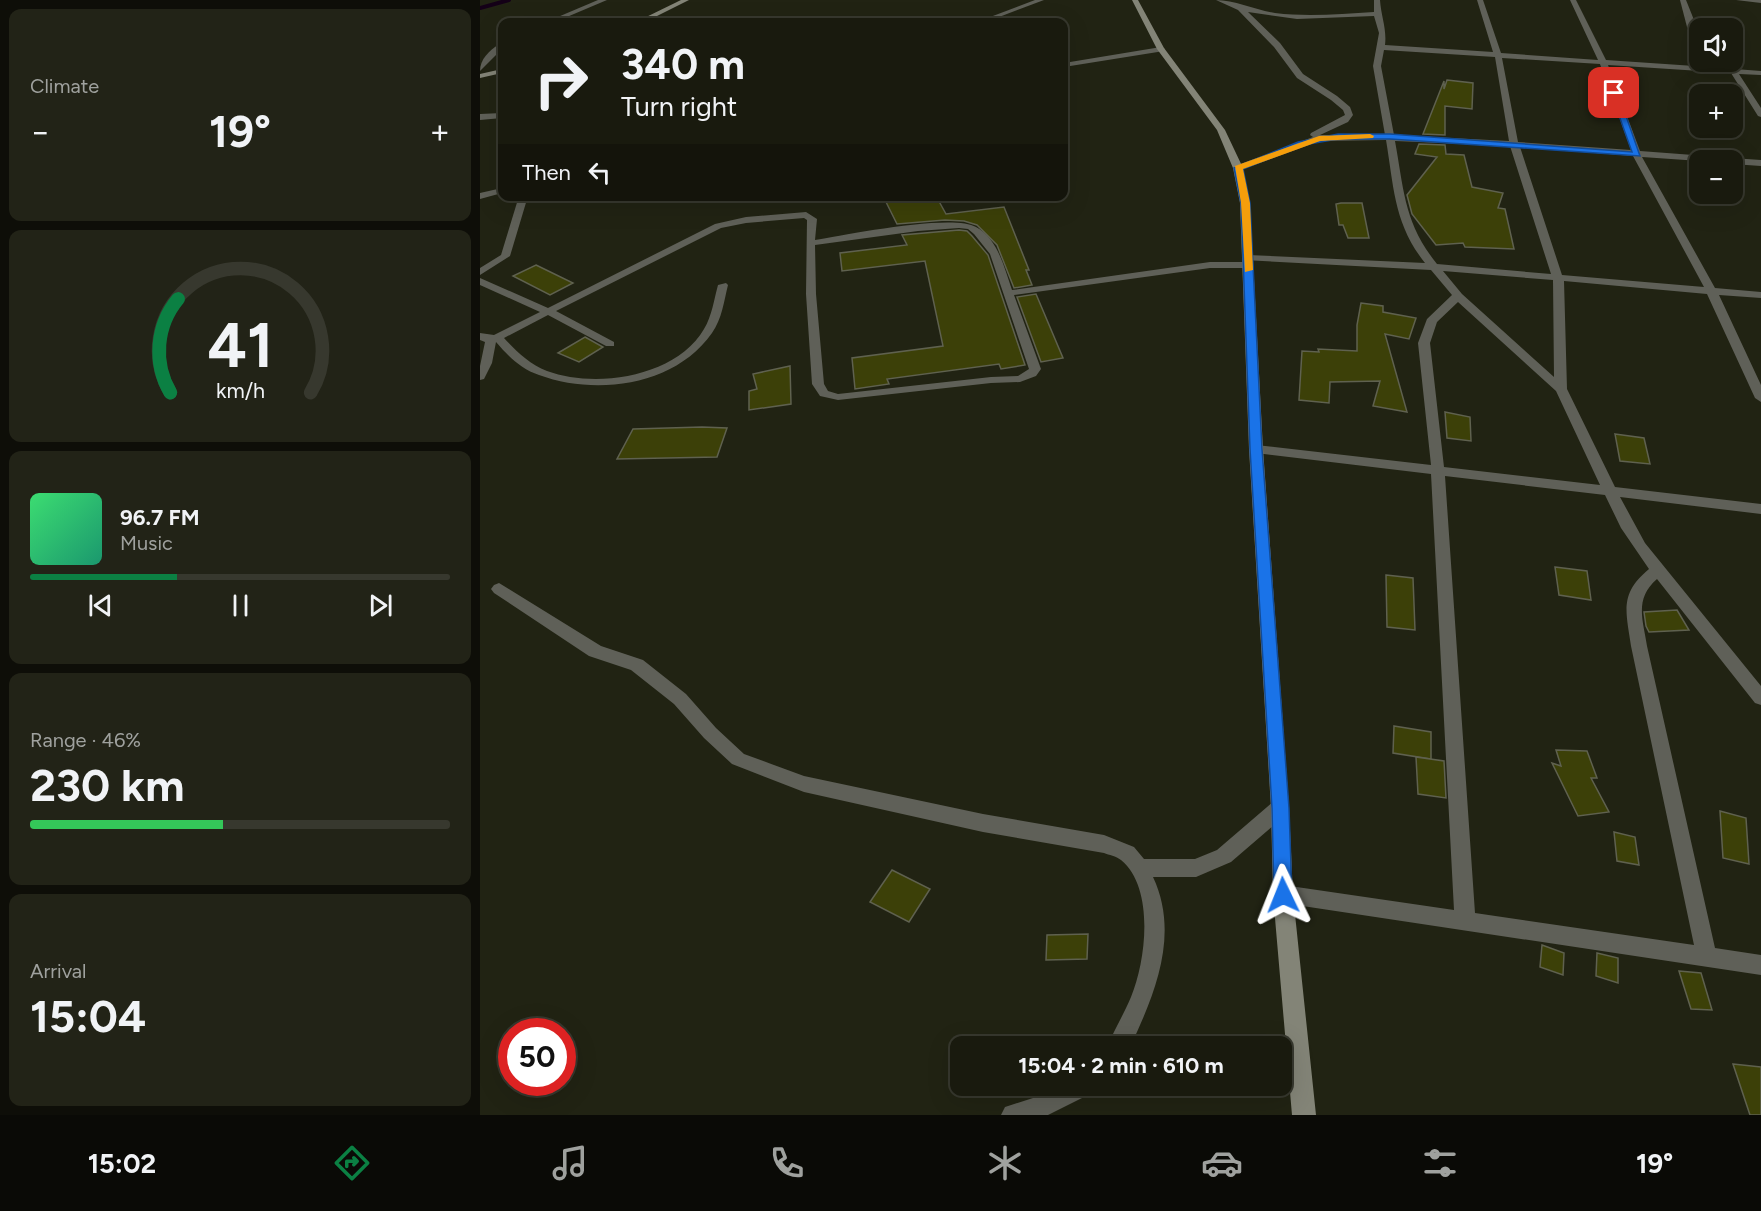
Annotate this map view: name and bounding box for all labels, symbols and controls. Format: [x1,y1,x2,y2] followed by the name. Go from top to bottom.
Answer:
[1689,18,1743,204] map controls
[1689,18,1743,72] button: sound
[621,39,745,90] text: 340 m
[522,42,600,120] icon: right
[1588,67,1639,118] pin
[30,74,99,98] text: Climate
[1597,76,1630,109] icon: arrive
[1689,84,1743,138] button: +
[621,90,737,123] text: Turn right
[209,104,271,158] text: 19°
[30,112,51,151] text: −
[429,112,450,151] text: +
[1689,150,1743,204] button: −
[583,156,616,189] icon: left
[522,159,571,186] text: Then
[207,308,273,383] text: 41
[216,379,264,404] text: km/h
[120,504,200,531] text: 96.7 FM
[120,531,173,555] text: Music
[84,589,117,622] icon: previous
[224,589,257,622] icon: pause
[364,589,397,622] icon: next
[30,728,141,752] text: Range · 46%
[30,758,184,812] text: 230 km
[1251,863,1315,927] position arrow
[30,959,86,983] text: Arrival
[30,989,146,1043] text: 15:04
[498,1018,576,1096] speed limit sign: 50
[1018,1052,1224,1079] text: 15:04 · 2 min · 610 m
[331,1142,373,1184] icon: directions
[549,1142,591,1184] icon: music
[766,1142,808,1184] icon: phone
[984,1142,1026,1184] icon: climate
[1201,1142,1243,1184] icon: car
[1419,1142,1461,1184] icon: filters
[88,1147,156,1180] text: 15:02
[1636,1147,1673,1180] text: 19°

